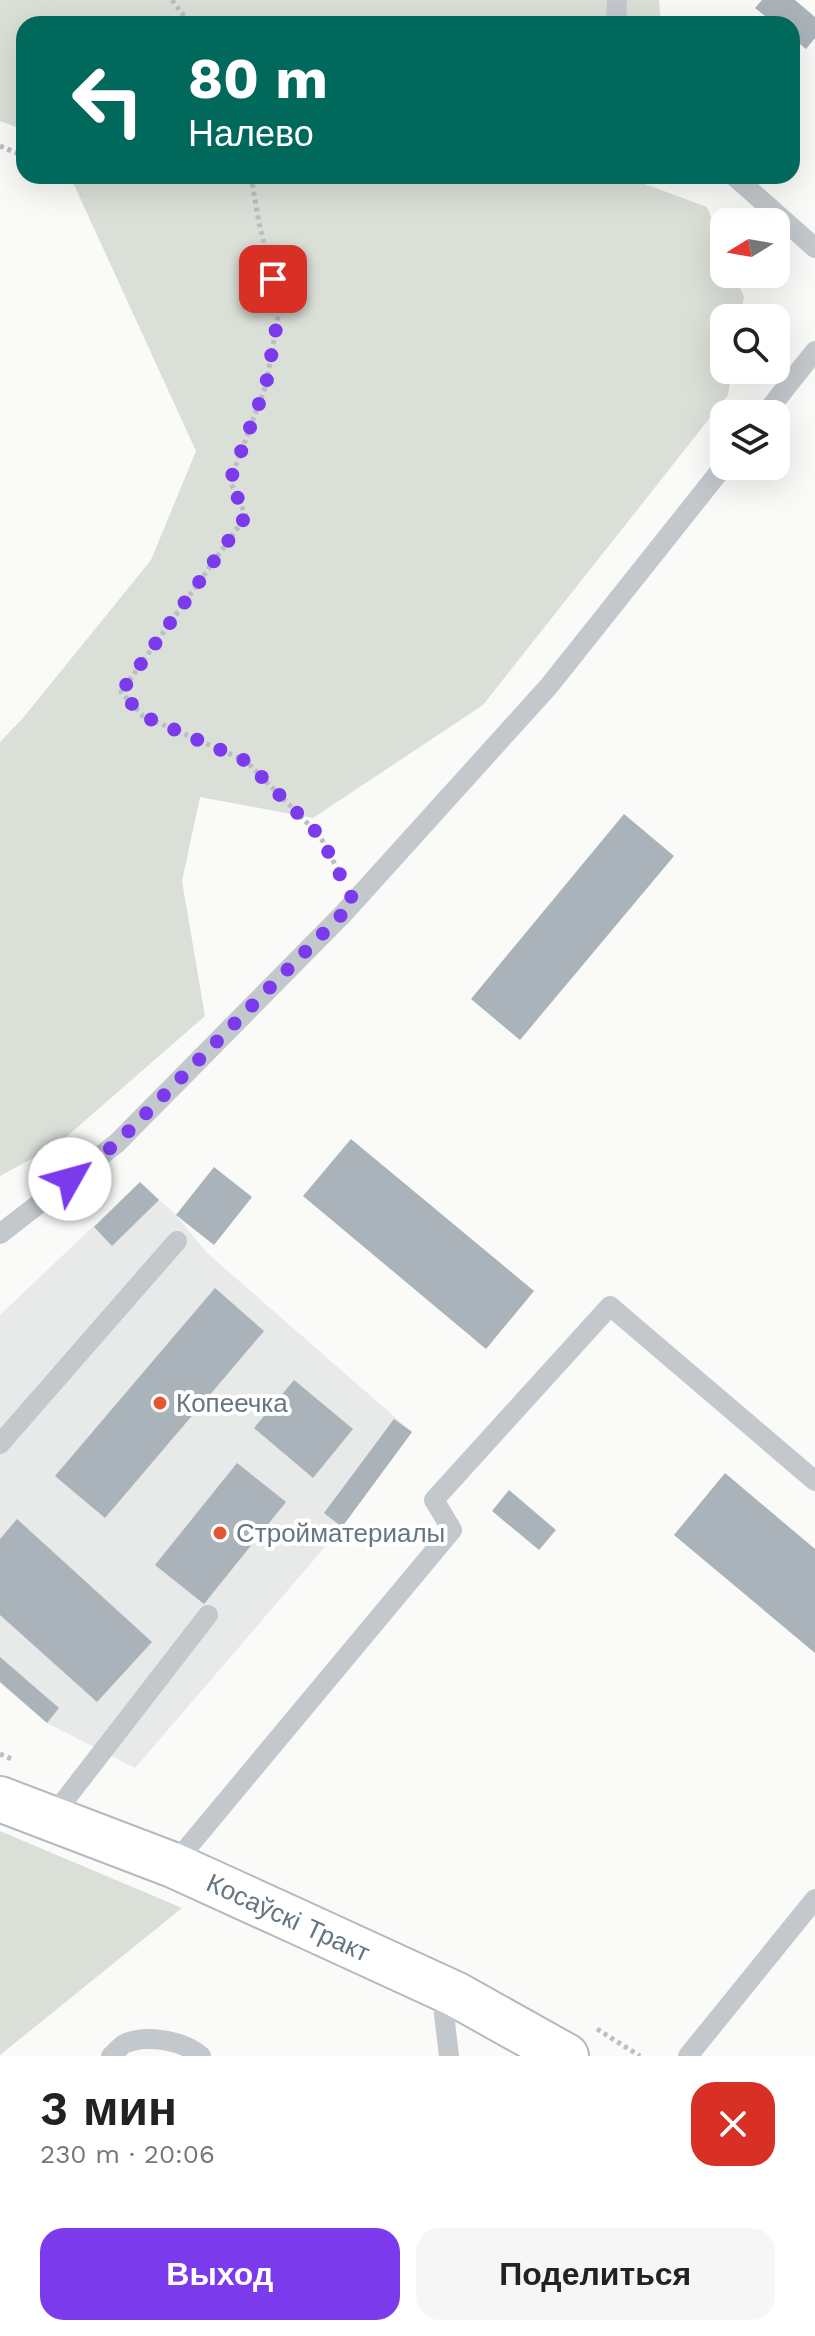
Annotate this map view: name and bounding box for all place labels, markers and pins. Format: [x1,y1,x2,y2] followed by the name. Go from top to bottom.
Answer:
[239,245,307,313] pin
[176,1388,288,1418] place label: Копеечка
[151,1394,169,1412] marker: Копеечка
[236,1518,445,1548] place label: Стройматериалы
[211,1524,229,1542] marker: Стройматериалы

